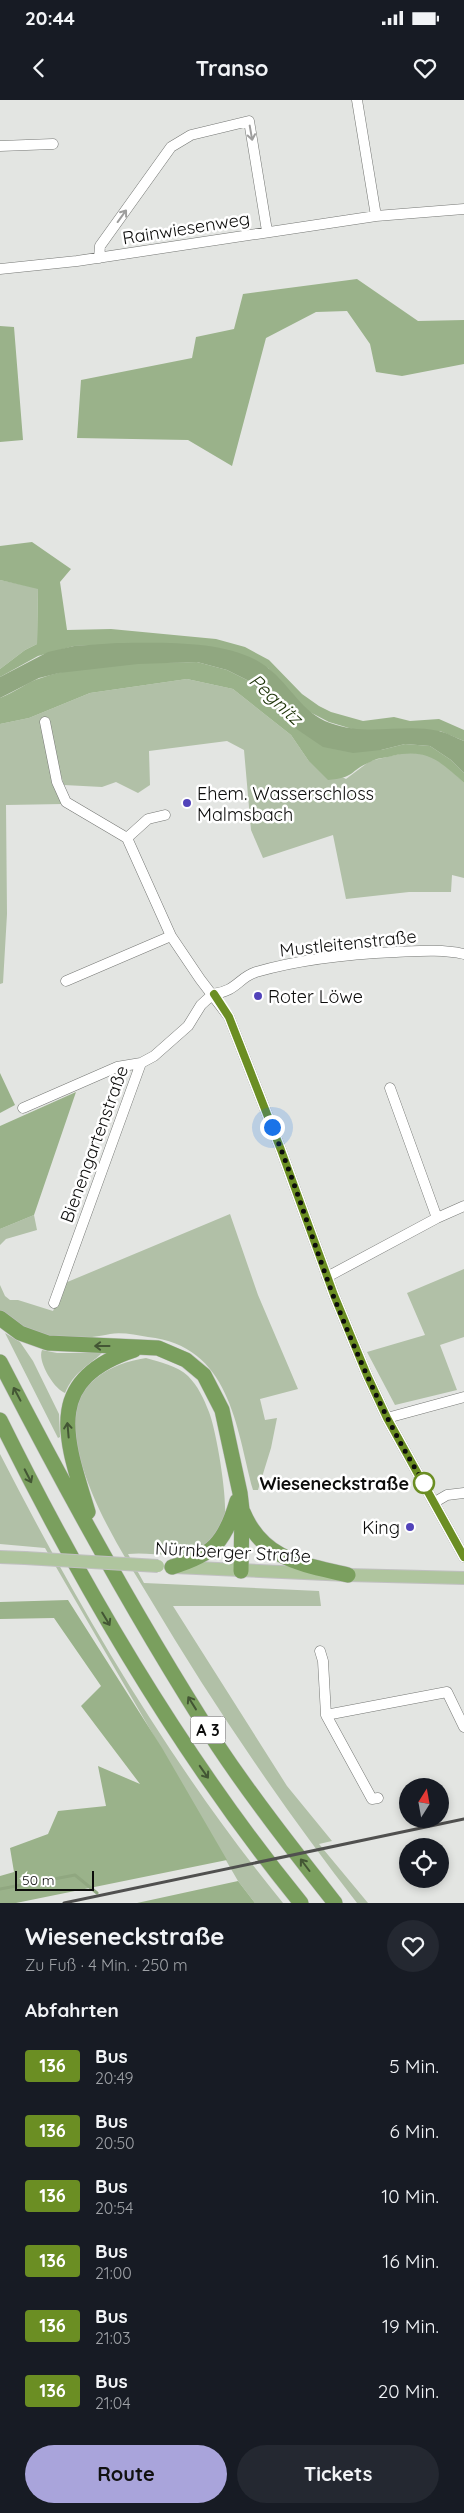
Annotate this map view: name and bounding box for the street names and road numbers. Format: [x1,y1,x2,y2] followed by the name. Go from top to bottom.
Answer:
[121,207,251,249] street label: Rainwiesenweg
[278,924,418,962] street label: Mustleitenstraße
[55,1062,133,1226] street label: Bienengartenstraße
[154,1536,312,1568] street label: Nürnberger Straße
[190,1716,226,1744] road number: A 3

